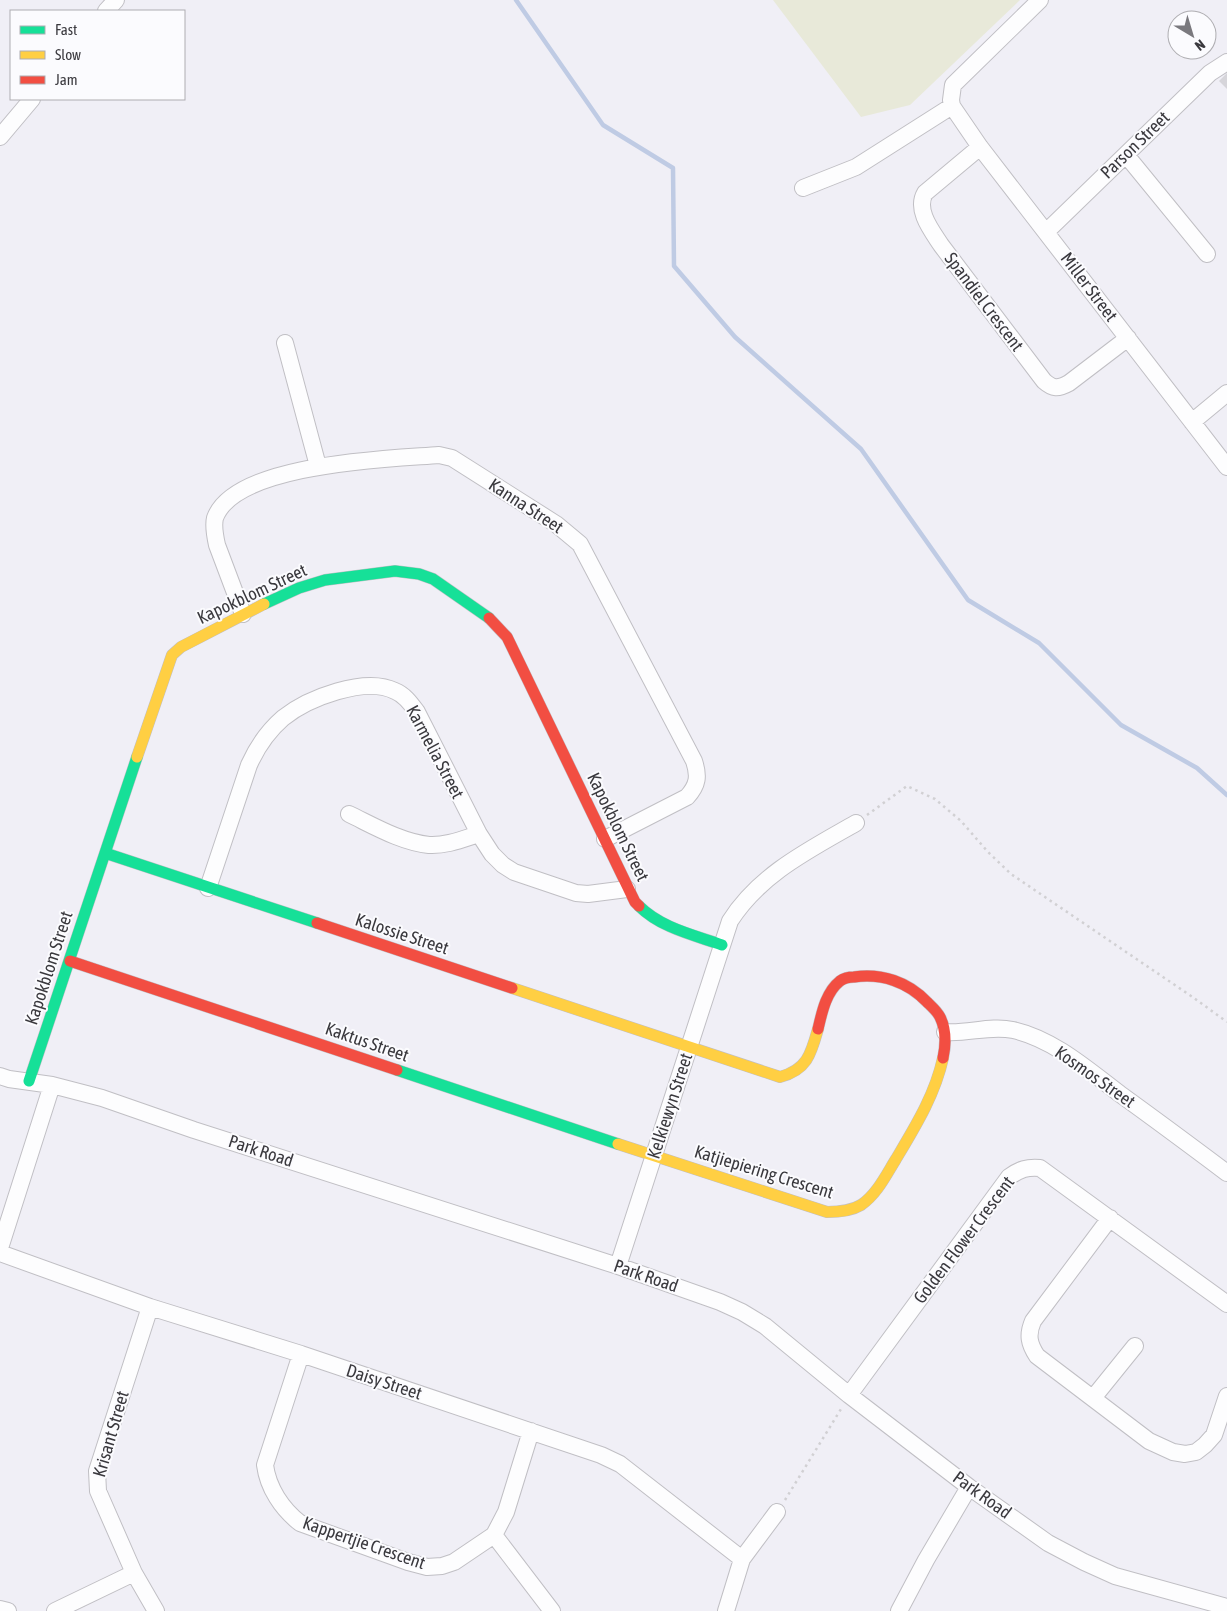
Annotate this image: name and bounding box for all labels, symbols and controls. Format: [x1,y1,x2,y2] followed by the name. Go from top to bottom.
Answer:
[10,10,185,100] legend
[1167,10,1217,60] north arrow
[55,21,77,38] text: Fast
[1192,36,1208,54] text: N
[55,46,81,63] text: Slow
[55,71,78,88] text: Jam
[1096,107,1173,183] street label: Parson Street
[941,248,1028,355] street label: Spandiel Crescent
[1057,248,1122,325] street label: Miller Street
[485,474,567,537] street label: Kanna Street
[194,559,310,628] street label: Kapokblom Street
[402,702,469,802] street label: Karmelia Street
[583,769,654,885] street label: Kapokblom Street
[20,908,77,1027] street label: Kapokblom Street
[353,909,451,958] street label: Kalossie Street
[323,1017,412,1066] street label: Kaktus Street
[1051,1041,1139,1112] street label: Kosmos Street
[643,1050,696,1161] street label: Kelkiewyn Street
[226,1130,296,1171] street label: Park Road
[692,1140,836,1203] street label: Katjiepiering Crescent
[909,1172,1018,1307] street label: Golden Flower Crescent
[611,1255,681,1296] street label: Park Road
[344,1359,425,1404] street label: Daisy Street
[88,1388,133,1479] street label: Krisant Street
[949,1466,1016,1523] street label: Park Road
[300,1512,428,1573] street label: Kappertjie Crescent

